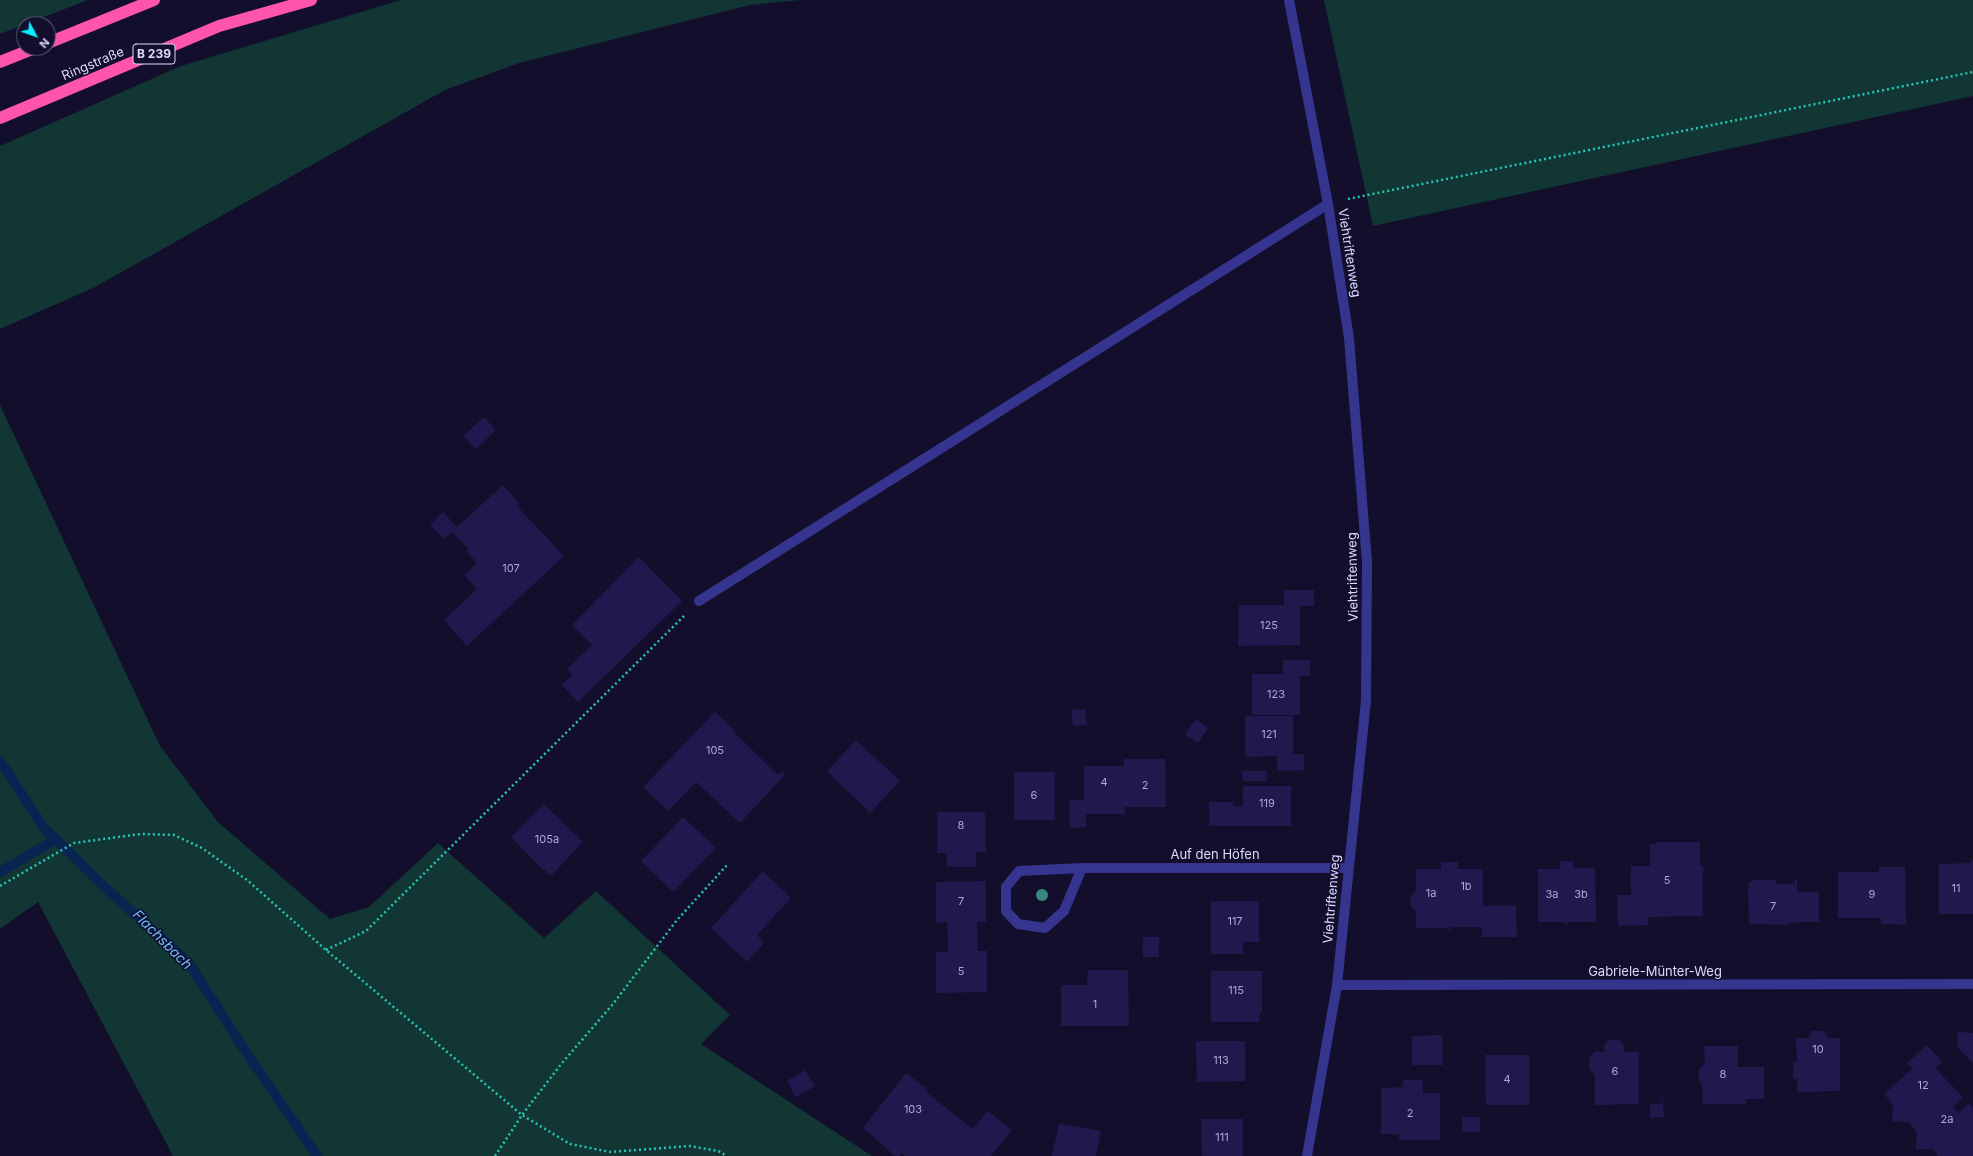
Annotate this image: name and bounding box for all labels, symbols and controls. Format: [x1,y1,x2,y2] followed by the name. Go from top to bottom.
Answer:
[16,16,56,56] north arrow
[36,35,52,51] text: N
[60,44,126,84] street label: Ringstraße
[133,44,175,64] road number: B 239
[1334,208,1364,298] street label: Viehtriftenweg
[1344,532,1362,622] street label: Viehtriftenweg
[502,562,520,576] house number: 107
[1260,619,1278,633] house number: 125
[1267,688,1285,702] house number: 123
[1261,728,1277,742] house number: 121
[706,744,724,758] house number: 105
[1100,776,1108,790] house number: 4
[1142,779,1148,793] house number: 2
[1031,789,1037,803] house number: 6
[1259,797,1275,811] house number: 119
[958,819,964,833] house number: 8
[535,833,559,847] house number: 105a
[1170,847,1260,863] street label: Auf den Höfen
[1320,854,1344,944] street label: Viehtriftenweg
[1664,874,1670,888] house number: 5
[1460,880,1472,894] house number: 1b
[1952,882,1960,896] house number: 11
[1426,887,1436,901] house number: 1a
[1546,888,1558,902] house number: 3a
[1574,888,1588,902] house number: 3b
[1869,888,1875,902] house number: 9
[958,895,964,909] house number: 7
[1770,900,1776,914] house number: 7
[129,907,195,973] water label: Flachsbach
[1227,915,1243,929] house number: 117
[1588,964,1722,980] street label: Gabriele-Münter-Weg
[958,965,964,979] house number: 5
[1228,984,1244,998] house number: 115
[1093,998,1097,1012] house number: 1
[1812,1043,1824,1057] house number: 10
[1213,1054,1229,1068] house number: 113
[1612,1065,1618,1079] house number: 6
[1720,1068,1726,1082] house number: 8
[1503,1073,1511,1087] house number: 4
[1917,1079,1929,1093] house number: 12
[904,1103,922,1117] house number: 103
[1407,1107,1413,1121] house number: 2
[1941,1113,1953,1127] house number: 2a
[1215,1131,1229,1145] house number: 111

